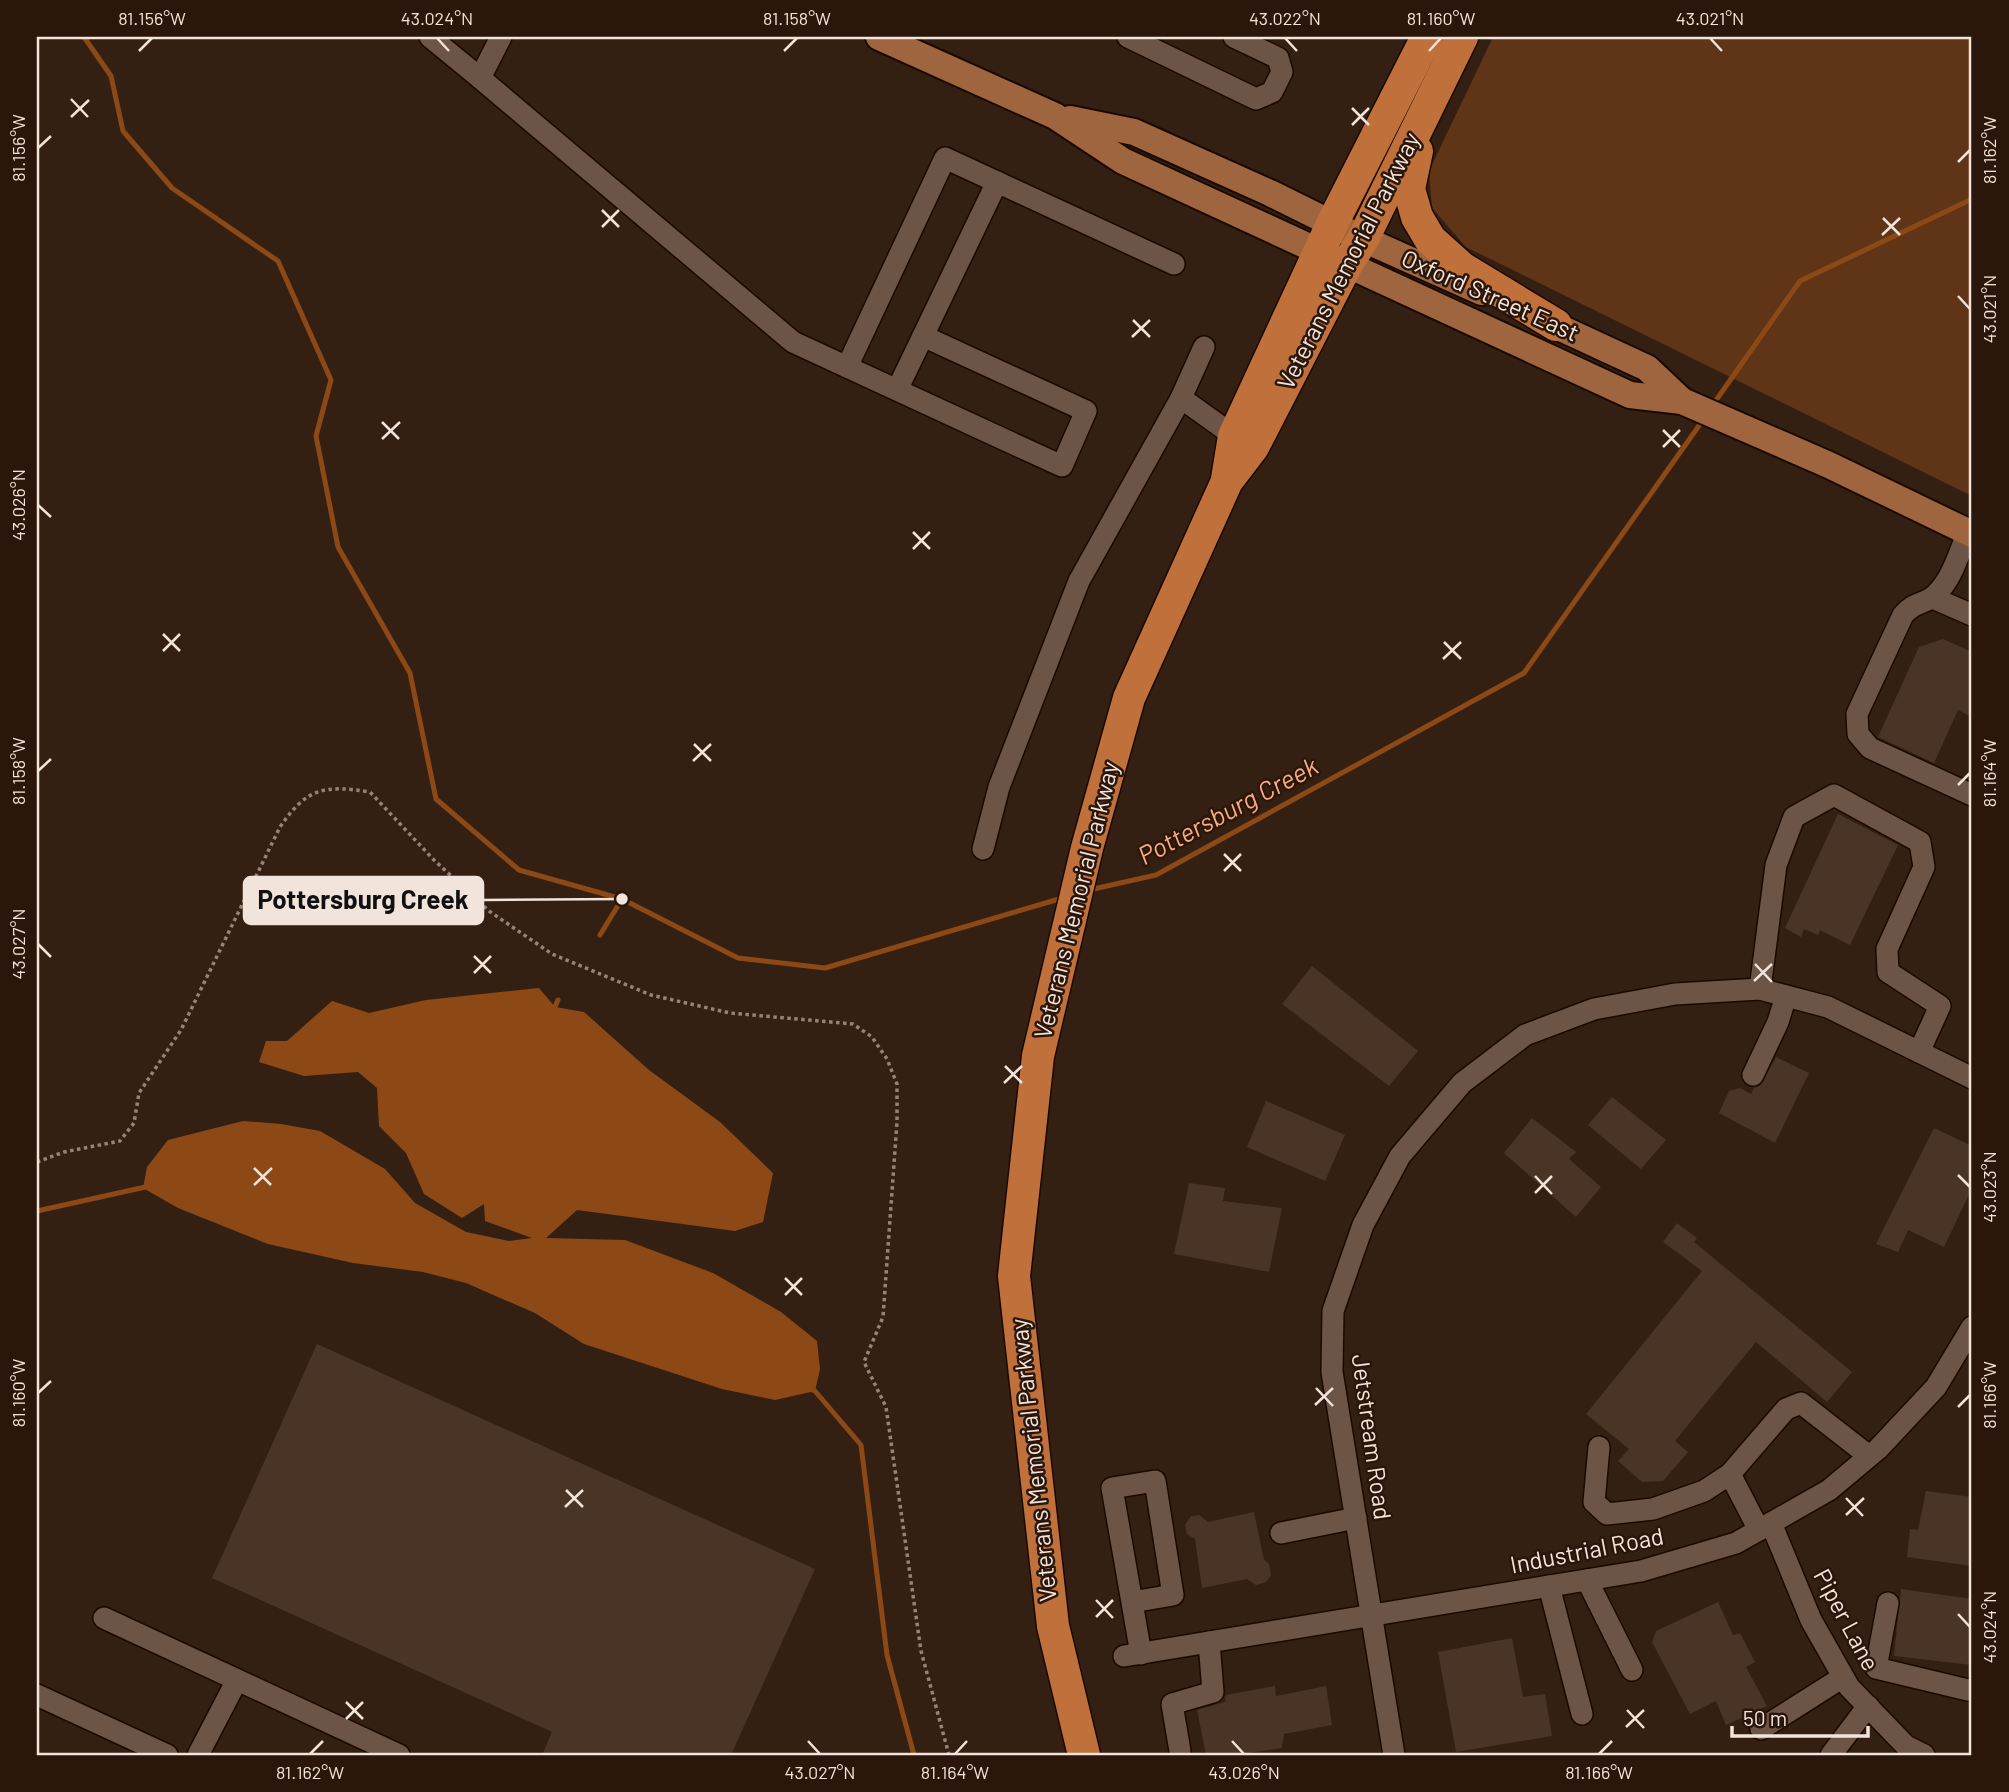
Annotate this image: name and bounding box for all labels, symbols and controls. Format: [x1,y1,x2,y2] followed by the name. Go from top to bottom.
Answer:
[118,7,186,29] text: 81.156°W
[401,7,473,29] text: 43.024°N
[763,7,831,29] text: 81.158°W
[1249,7,1321,29] text: 43.022°N
[1407,7,1475,29] text: 81.160°W
[1676,7,1744,29] text: 43.021°N
[7,114,29,182] text: 81.156°W
[1978,116,2000,184] text: 81.162°W
[1270,127,1425,394] street label: Veterans Memorial Parkway
[1398,243,1584,347] street label: Oxford Street East
[1978,275,2000,343] text: 43.021°N
[7,469,29,541] text: 43.026°N
[7,737,29,805] text: 81.158°W
[1978,739,2000,807] text: 81.164°W
[1132,749,1323,870] water label: Pottersburg Creek
[1027,758,1124,1041] street label: Veterans Memorial Parkway
[244,877,483,924] callout: Pottersburg Creek
[257,883,469,914] text: Pottersburg Creek
[7,909,29,979] text: 43.027°N
[1978,1151,2000,1223] text: 43.023°N
[1003,1317,1062,1603] street label: Veterans Memorial Parkway
[1347,1352,1398,1521] street label: Jetstream Road
[7,1359,29,1427] text: 81.160°W
[1978,1361,2000,1429] text: 81.166°W
[1508,1520,1666,1579] street label: Industrial Road
[1808,1563,1886,1675] street label: Piper Lane
[1978,1591,2000,1663] text: 43.024°N
[1732,1694,1869,1738] scale bar
[1743,1705,1787,1730] text: 50 m
[276,1761,344,1783] text: 81.162°W
[785,1761,855,1783] text: 43.027°N
[921,1761,989,1783] text: 81.164°W
[1208,1761,1280,1783] text: 43.026°N
[1565,1761,1633,1783] text: 81.166°W

